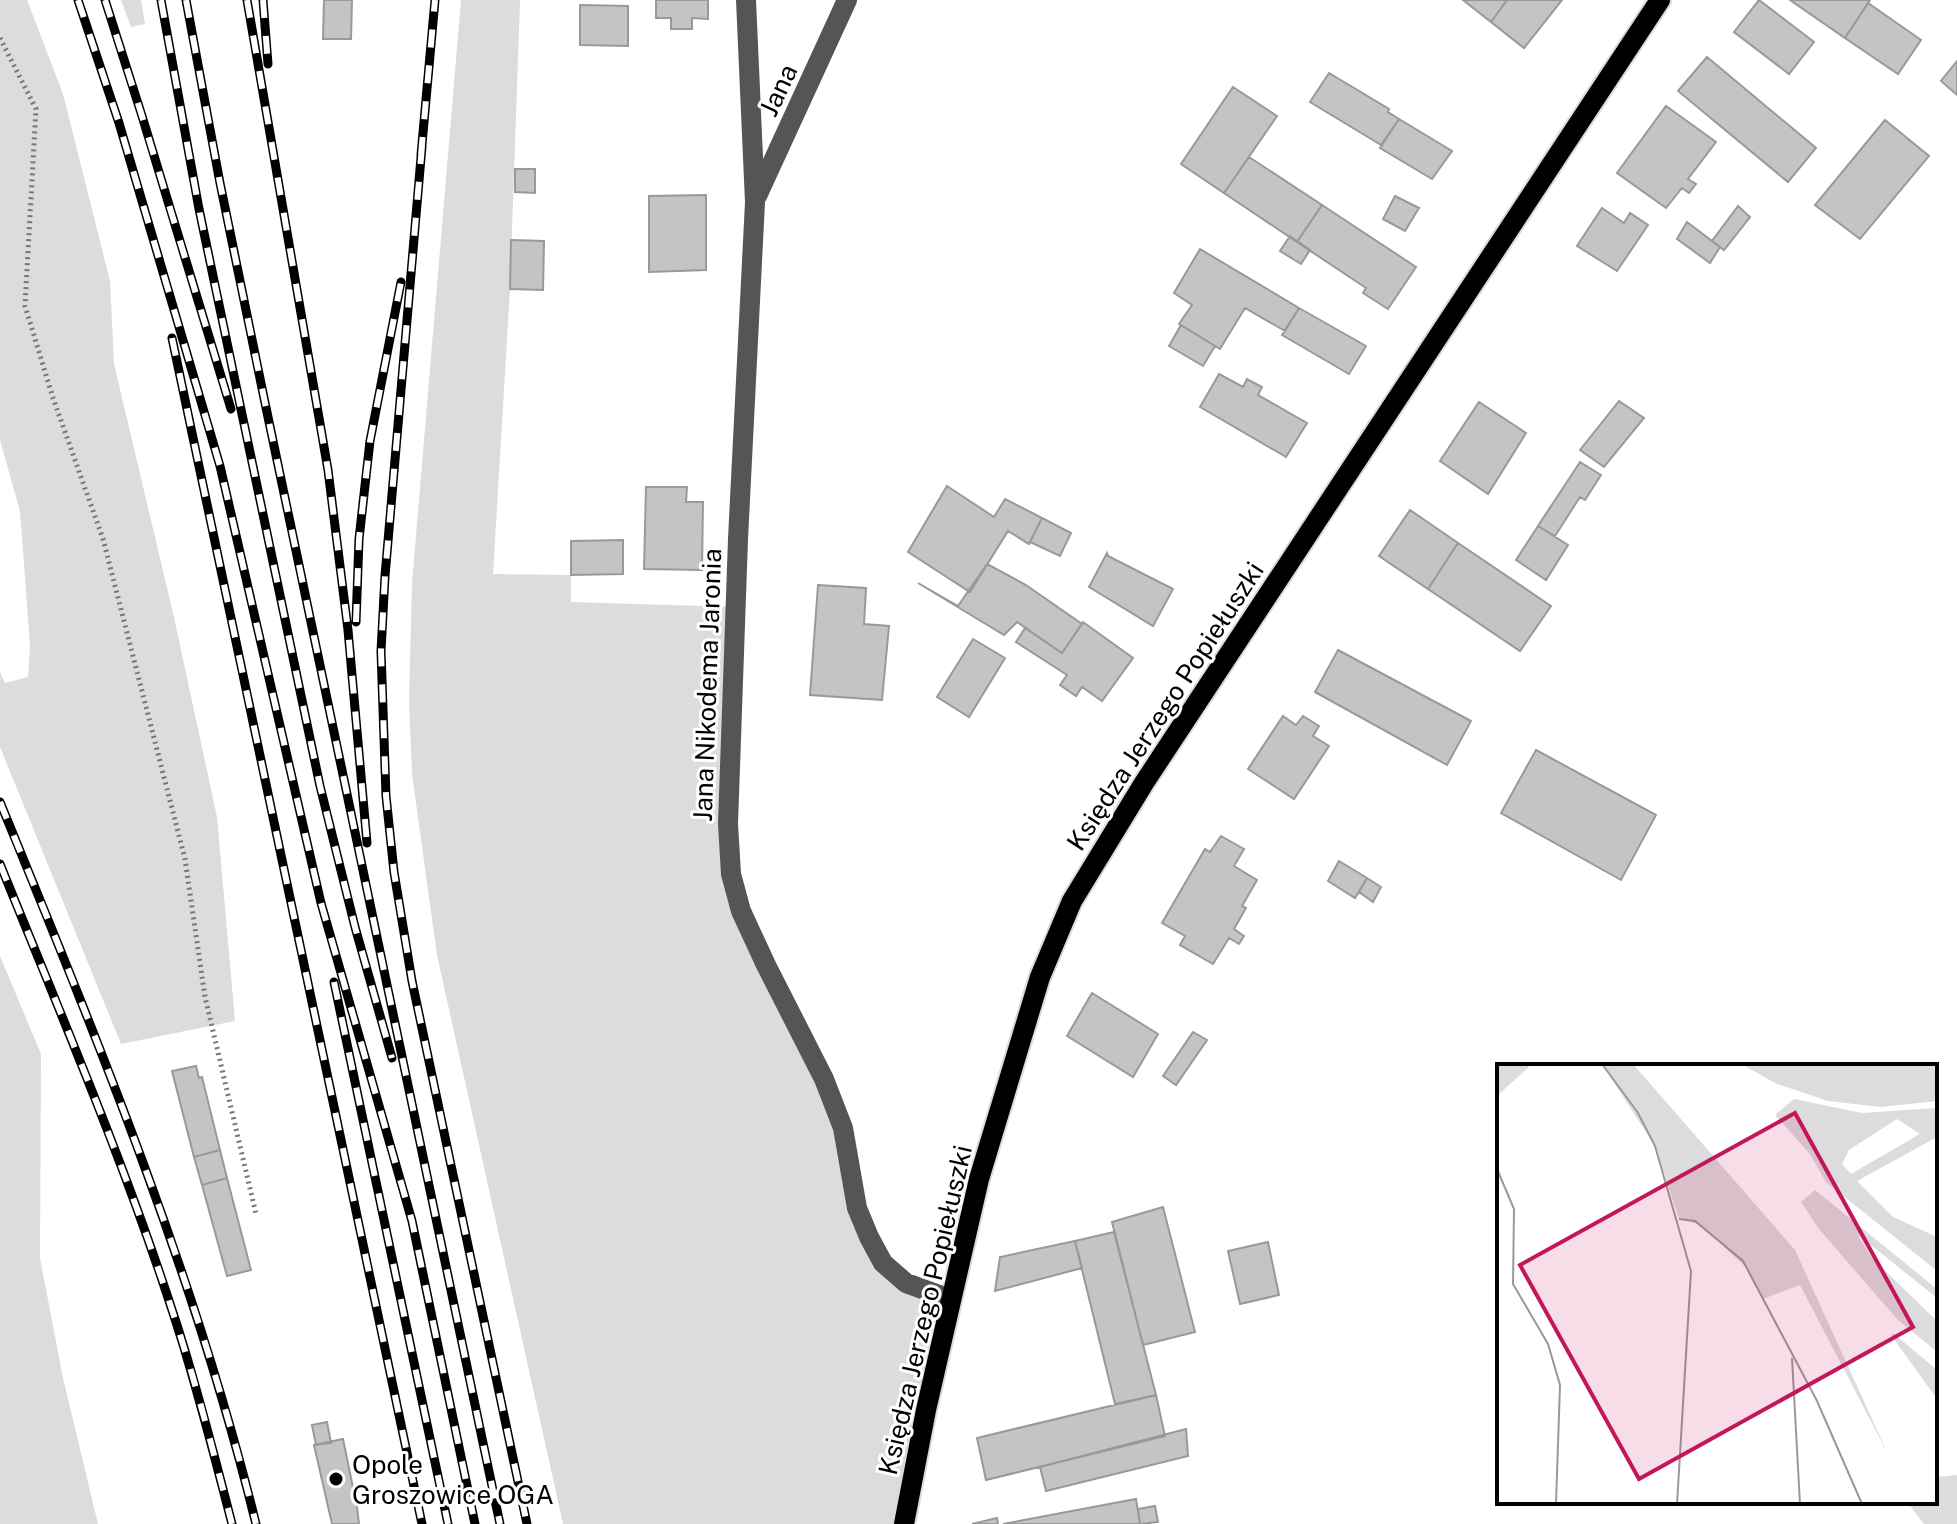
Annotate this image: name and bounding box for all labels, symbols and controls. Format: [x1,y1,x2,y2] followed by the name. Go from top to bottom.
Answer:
[753,59,803,121] street label: Jana
[687,548,727,822] street label: Jana Nikodema Jaronia
[1060,556,1270,856] street label: Księdza Jerzego Popiełuszki
[1497,1064,1937,1504] inset map
[872,1142,978,1478] street label: Księdza Jerzego Popiełuszki
[352,1449,554,1510] place label: Opole Groszowice OGA
[327,1470,345,1488] marker: Opole Groszowice OGA

